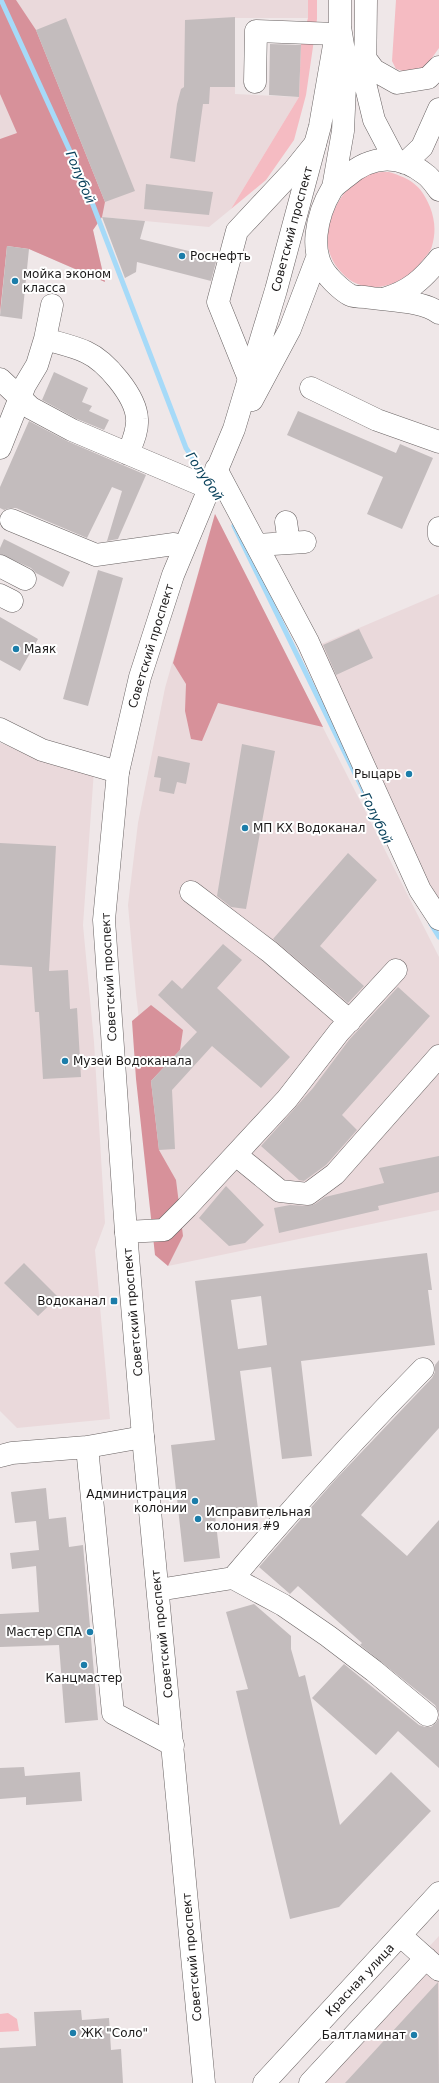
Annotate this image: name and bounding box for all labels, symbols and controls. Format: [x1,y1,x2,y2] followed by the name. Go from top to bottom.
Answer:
[63,149,98,206] water label: Голубой
[269,165,315,293] street label: Советский проспект
[190,249,251,263] place label: Роснефть
[177,251,187,261] marker: Роснефть
[23,267,111,295] place label: мойка эконом класса
[10,276,20,286] marker: мойка эконом класса
[183,449,226,504] water label: Голубой
[125,582,177,710] street label: Советский проспект
[24,642,56,656] place label: Маяк
[11,644,21,654] marker: Маяк
[354,767,401,781] place label: Рыцарь
[404,769,414,779] marker: Рыцарь
[358,790,395,847] water label: Голубой
[253,821,365,835] place label: МП КХ Водоканал
[240,823,250,833] marker: МП КХ Водоканал
[99,912,119,1042] street label: Советский проспект
[73,1054,192,1068] place label: Музей Водоканала
[60,1056,70,1066] marker: Музей Водоканала
[120,1247,146,1377] street label: Советский проспект
[37,1294,106,1308] place label: Водоканал
[109,1296,119,1306] marker: Водоканал
[86,1487,187,1515] place label: Администрация колонии
[190,1496,200,1506] marker: Администрация колонии
[206,1505,311,1533] place label: Исправительная колония #9
[193,1514,203,1524] marker: Исправительная колония #9
[148,1569,176,1699] street label: Советский проспект
[6,1625,83,1639] place label: Мастер СПА
[85,1627,95,1637] marker: Мастер СПА
[79,1660,89,1670] marker: Канцмастер
[46,1671,122,1685] place label: Канцмастер
[179,1892,205,2022] street label: Советский проспект
[323,1941,397,2019] street label: Красная улица
[81,2026,148,2040] place label: ЖК "Соло"
[68,2028,78,2038] marker: ЖК "Соло"
[322,2028,406,2042] place label: Балтламинат
[409,2030,419,2040] marker: Балтламинат

